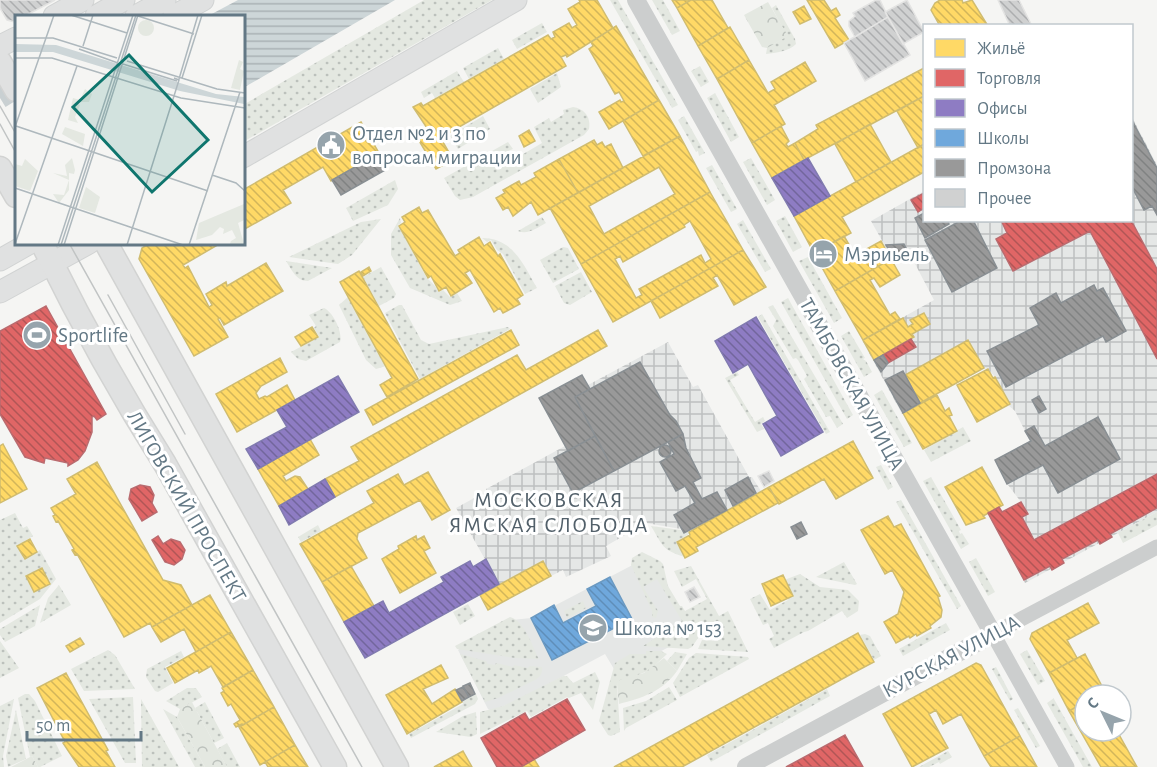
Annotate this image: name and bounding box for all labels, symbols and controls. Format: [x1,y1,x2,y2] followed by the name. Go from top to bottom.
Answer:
[15,15,244,244] inset map
[923,24,1133,222] legend
[977,40,1025,58] text: Жильё
[977,70,1041,88] text: Торговля
[977,100,1028,118] text: Офисы
[352,123,522,168] place label: Отдел №2 и 3 по вопросам миграции
[315,129,347,161] public building icon: Отдел №2 и 3 по вопросам миграции
[977,130,1029,148] text: Школы
[977,160,1051,178] text: Промзона
[977,190,1032,208] text: Прочее
[807,238,839,270] hotel icon: Мэриьель
[844,244,929,265] place label: Мэриьель
[796,295,908,474] street label: ТАМБОВСКАЯ УЛИЦА
[21,319,53,351] sports icon: Sportlife
[58,325,128,346] place label: Sportlife
[123,407,251,605] street label: ЛИГОВСКИЙ ПРОСПЕКТ
[449,489,649,536] district label: МОСКОВСКАЯ ЯМСКАЯ СЛОБОДА
[879,611,1023,701] street label: КУРСКАЯ УЛИЦА
[577,612,609,644] school or university icon: Школа № 153
[614,618,722,639] place label: Школа № 153
[1073,683,1133,743] north arrow
[1084,695,1102,712] text: С
[27,704,141,742] scale bar
[36,717,70,735] text: 50 m

